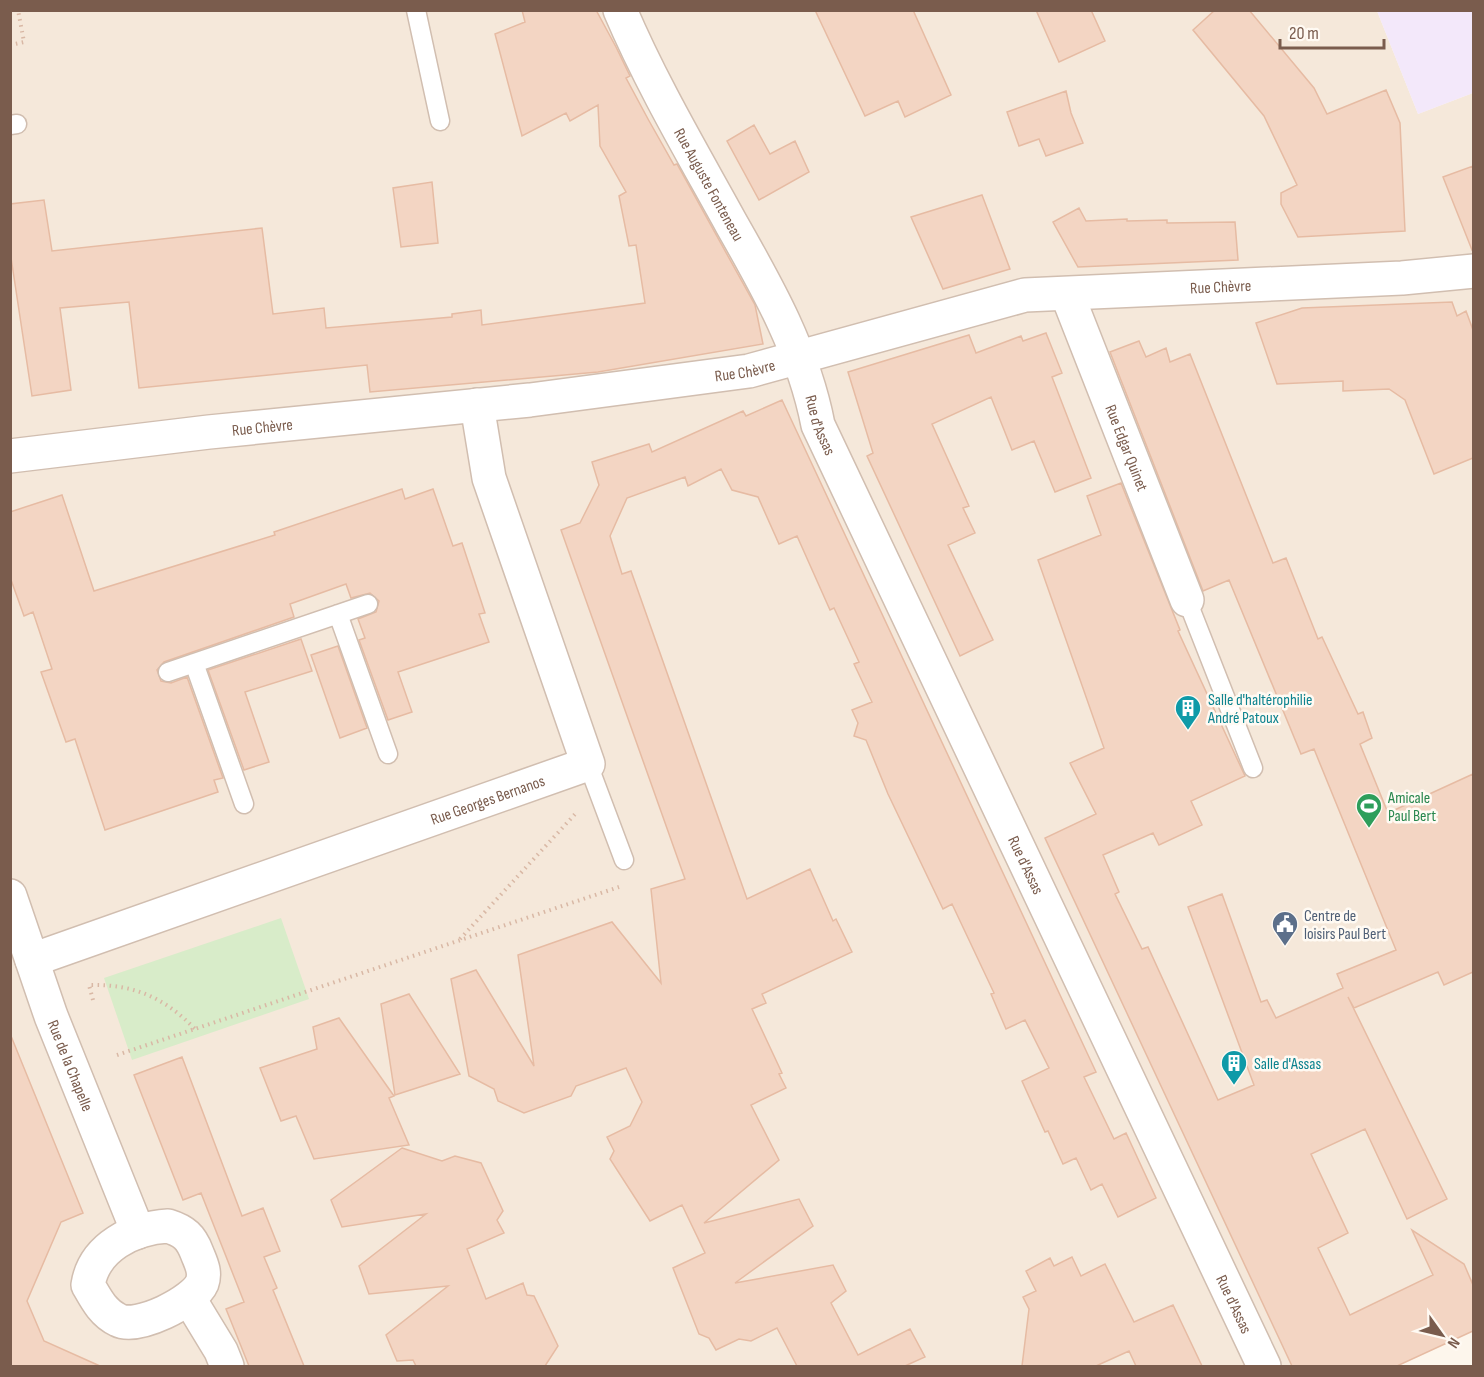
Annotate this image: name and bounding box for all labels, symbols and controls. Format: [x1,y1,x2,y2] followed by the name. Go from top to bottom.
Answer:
[1280,12,1384,50] scale bar
[1289,23,1319,44] text: 20 m
[669,125,747,245] street label: Rue Auguste Fonteneau
[1190,277,1252,299] street label: Rue Chèvre
[714,356,778,386] street label: Rue Chèvre
[800,393,839,459] street label: Rue d'Assas
[1100,402,1151,494] street label: Rue Edgar Quinet
[231,416,294,441] street label: Rue Chèvre
[1207,691,1312,728] place label: Salle d'haltérophilie André Patoux
[1173,693,1203,731] building icon: Salle d'haltérophilie André Patoux
[428,772,548,830] street label: Rue Georges Bernanos
[1387,789,1436,826] place label: Amicale Paul Bert
[1354,791,1384,829] sports icon: Amicale Paul Bert
[1003,833,1047,898] street label: Rue d'Assas
[1304,907,1386,944] place label: Centre de loisirs Paul Bert
[1270,909,1300,947] public building icon: Centre de loisirs Paul Bert
[43,1017,96,1114] street label: Rue de la Chapelle
[1219,1048,1249,1086] building icon: Salle d'Assas
[1254,1055,1321,1074] place label: Salle d'Assas
[1211,1272,1255,1337] street label: Rue d'Assas
[1412,1305,1472,1365] north arrow
[1443,1334,1463,1351] text: N

